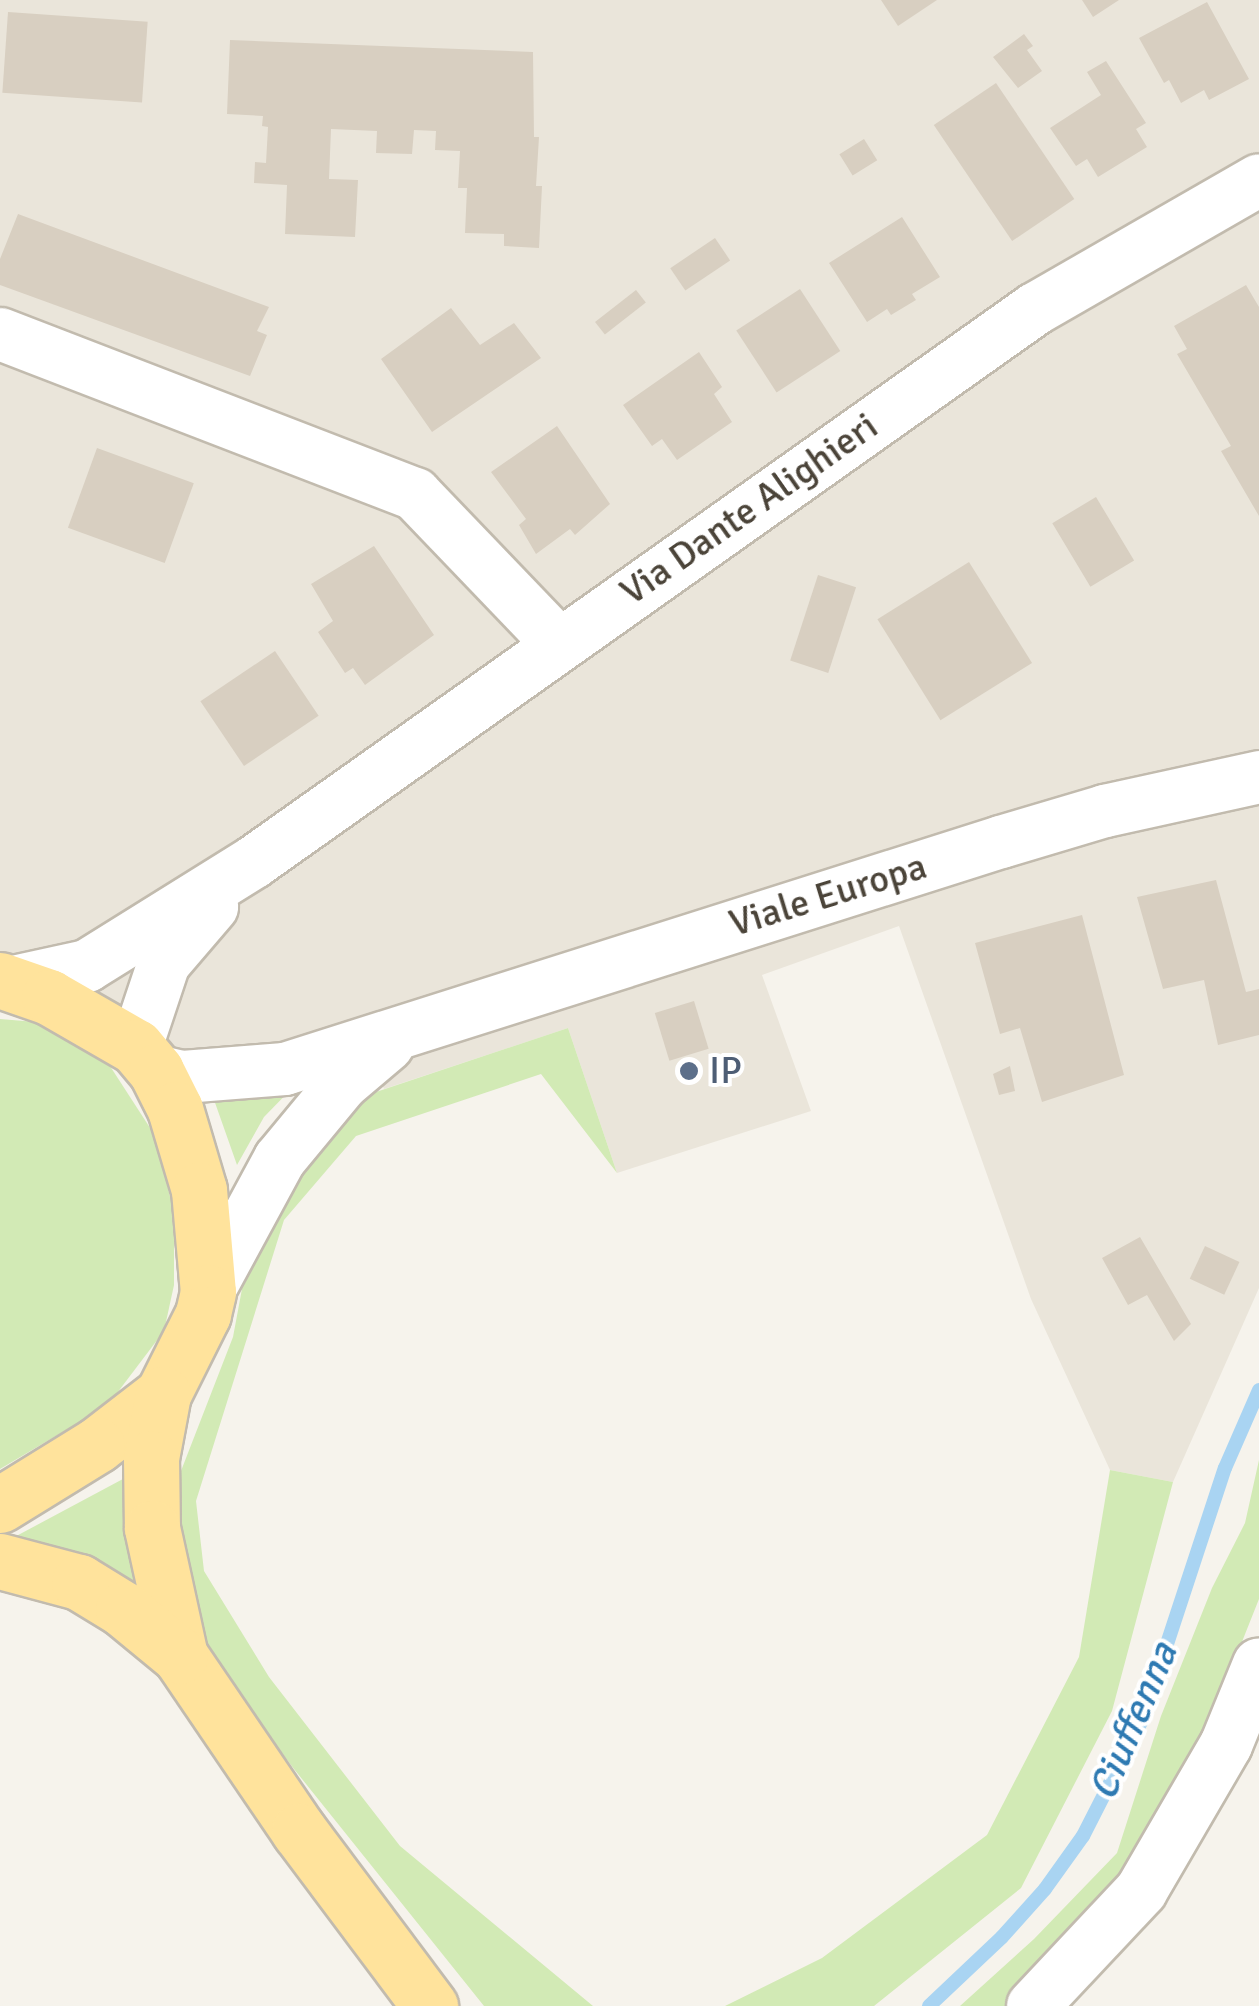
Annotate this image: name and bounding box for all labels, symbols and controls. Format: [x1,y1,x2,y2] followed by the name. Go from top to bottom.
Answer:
[612,403,886,615] street label: Via Dante Alighieri
[724,843,932,947] street label: Viale Europa
[709,1048,742,1094] place label: IP
[678,1060,700,1082] marker: IP
[1078,1635,1188,1807] water label: Ciuffenna

